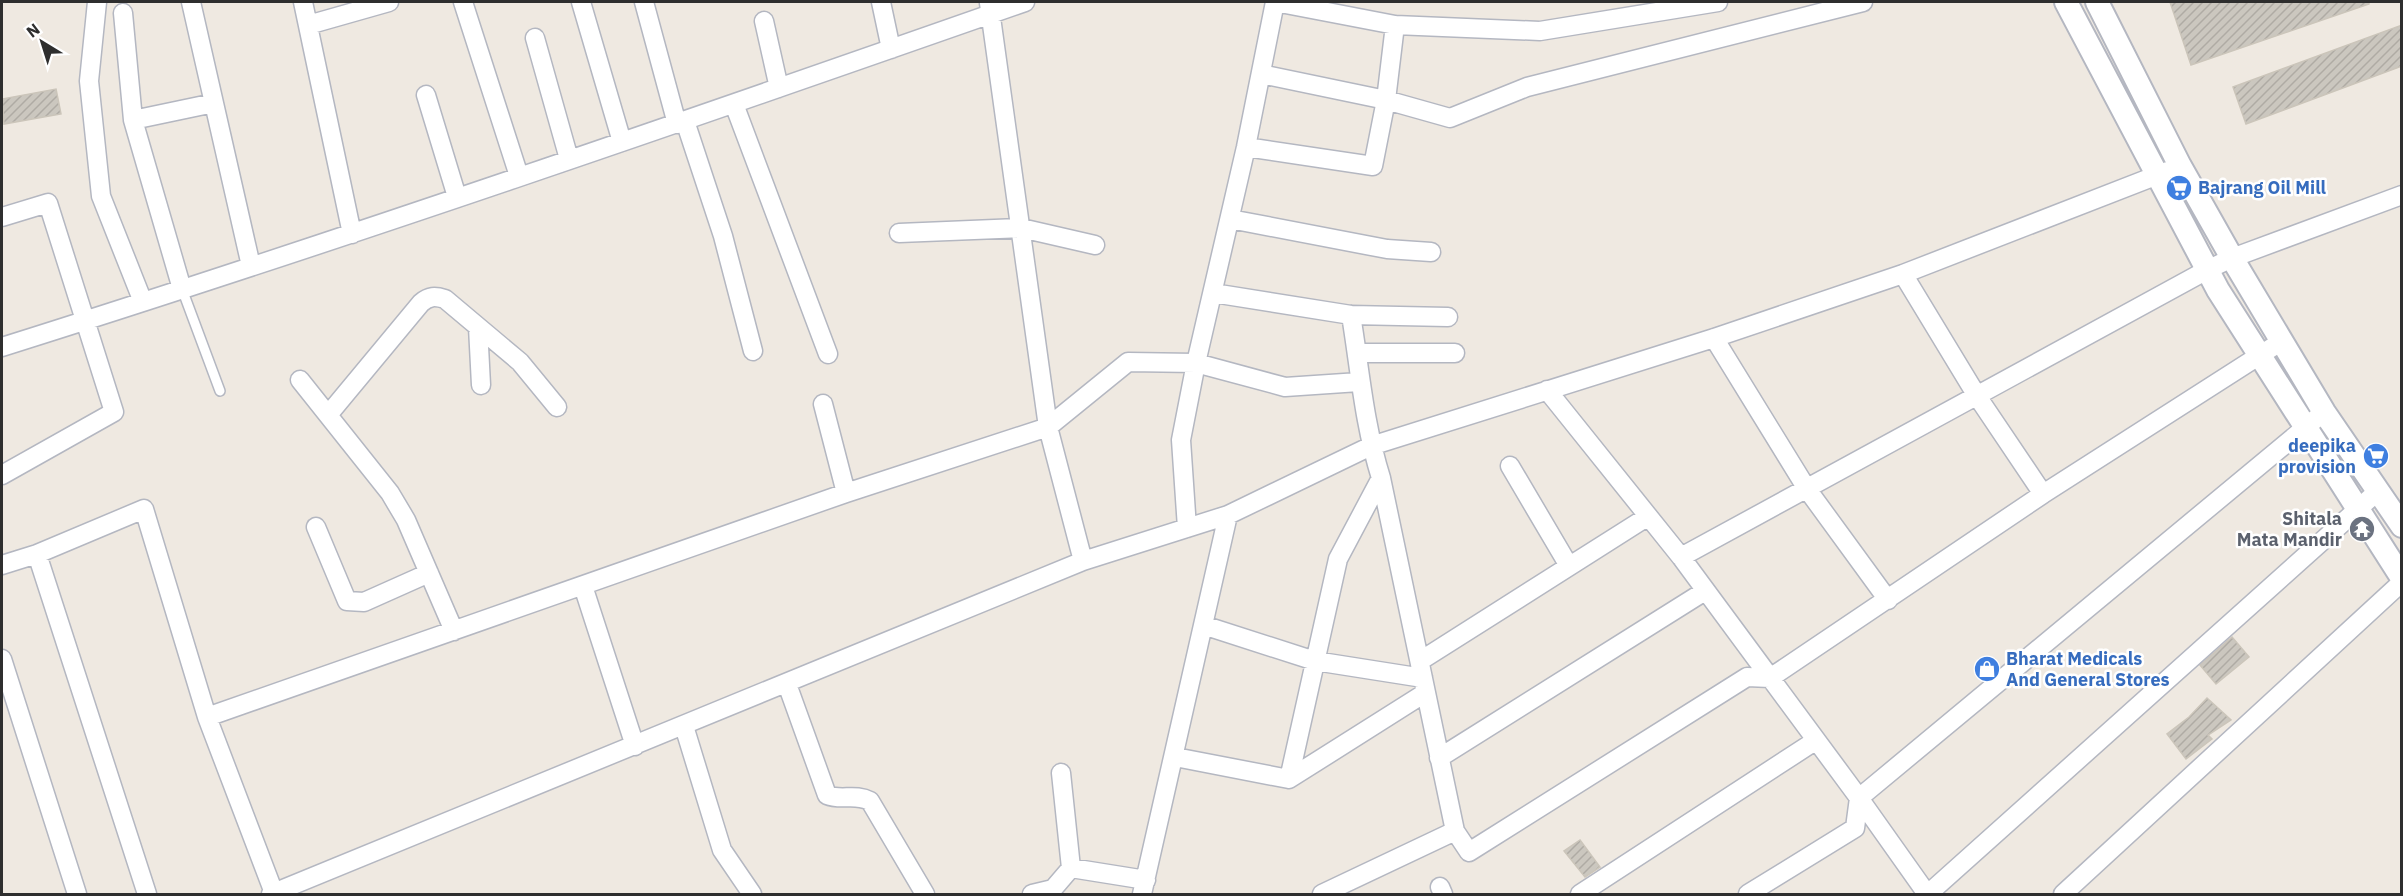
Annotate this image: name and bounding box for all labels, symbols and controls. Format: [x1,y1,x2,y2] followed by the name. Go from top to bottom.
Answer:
[12,12,72,72] north arrow
[22,19,43,42] text: N
[2164,173,2194,203] supermarket icon: Bajrang Oil Mill
[2198,176,2326,199] place label: Bajrang Oil Mill
[2278,434,2356,478] place label: deepika provision
[2361,441,2391,471] supermarket icon: deepika provision
[2237,507,2342,551] place label: Shitala Mata Mandir
[2347,514,2377,544] temple icon: Shitala Mata Mandir
[2006,647,2170,691] place label: Bharat Medicals And General Stores
[1972,654,2002,684] shop icon: Bharat Medicals And General Stores

